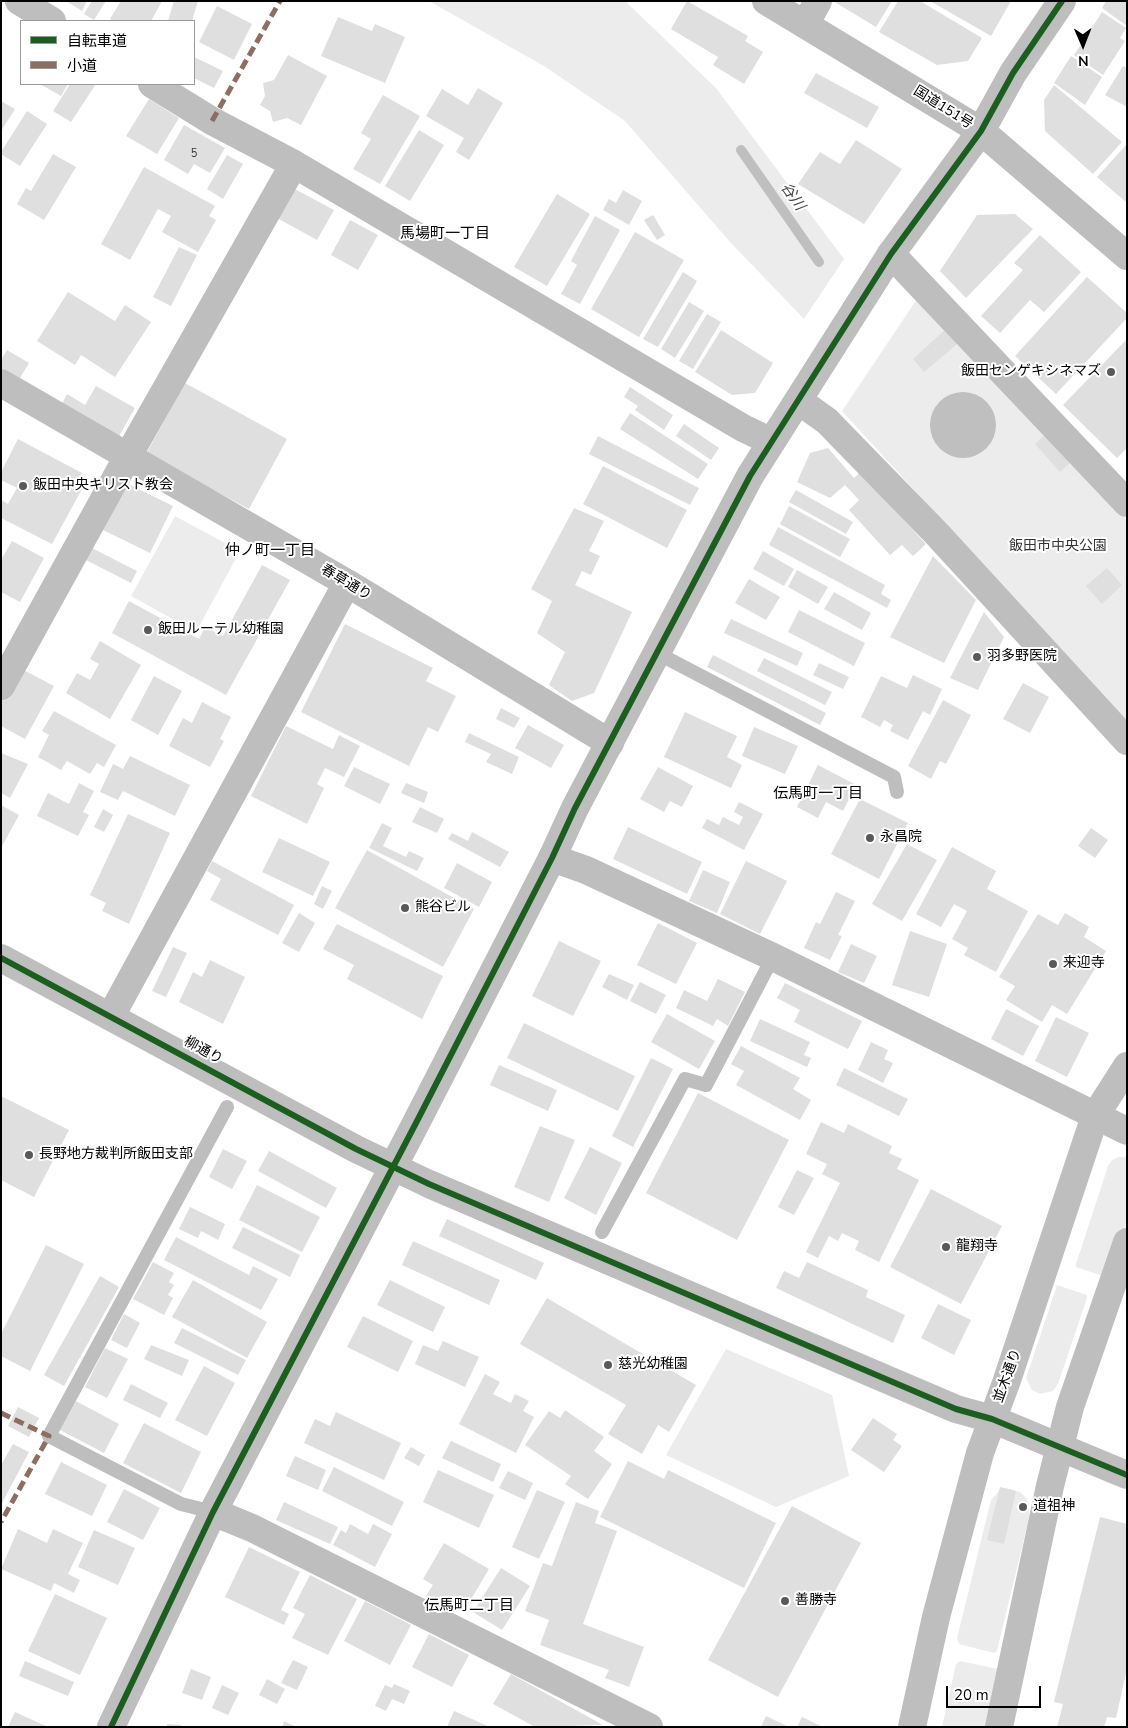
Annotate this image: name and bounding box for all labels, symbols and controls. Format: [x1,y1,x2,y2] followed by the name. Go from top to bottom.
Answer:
[20,20,195,85] legend
[1058,20,1108,70] north arrow
[67,31,127,51] text: 自転車道
[1078,51,1089,70] text: N
[67,56,97,76] text: 小道
[910,83,976,133] street label: 国道151号
[191,147,197,161] house number: 5
[776,180,808,214] water label: 谷川
[400,225,490,243] district label: 馬場町一丁目
[961,364,1101,380] place label: 飯田センゲキシネマズ
[1105,366,1117,378] marker: 飯田センゲキシネマズ
[33,478,173,494] place label: 飯田中央キリスト教会
[17,480,29,492] marker: 飯田中央キリスト教会
[1009,539,1107,555] park label: 飯田市中央公園
[225,542,315,560] district label: 仲ノ町一丁目
[318,561,374,605] street label: 春草通り
[158,622,284,638] place label: 飯田ルーテル幼稚園
[142,624,154,636] marker: 飯田ルーテル幼稚園
[987,649,1057,665] place label: 羽多野医院
[971,651,983,663] marker: 羽多野医院
[773,785,863,803] district label: 伝馬町一丁目
[880,830,922,846] place label: 永昌院
[864,832,876,844] marker: 永昌院
[415,900,471,916] place label: 熊谷ビル
[399,902,411,914] marker: 熊谷ビル
[1063,956,1105,972] place label: 来迎寺
[1047,958,1059,970] marker: 来迎寺
[181,1033,225,1069] street label: 柳通り
[39,1147,193,1163] place label: 長野地方裁判所飯田支部
[23,1149,35,1161] marker: 長野地方裁判所飯田支部
[956,1239,998,1255] place label: 龍翔寺
[940,1241,952,1253] marker: 龍翔寺
[991,1347,1025,1405] street label: 並木通り
[618,1357,688,1373] place label: 慈光幼稚園
[602,1359,614,1371] marker: 慈光幼稚園
[1033,1499,1075,1515] place label: 道祖神
[1017,1501,1029,1513] marker: 道祖神
[795,1593,837,1609] place label: 善勝寺
[779,1595,791,1607] marker: 善勝寺
[424,1597,514,1615] district label: 伝馬町二丁目
[948,1676,1043,1708] scale bar
[954,1685,989,1705] text: 20 m

